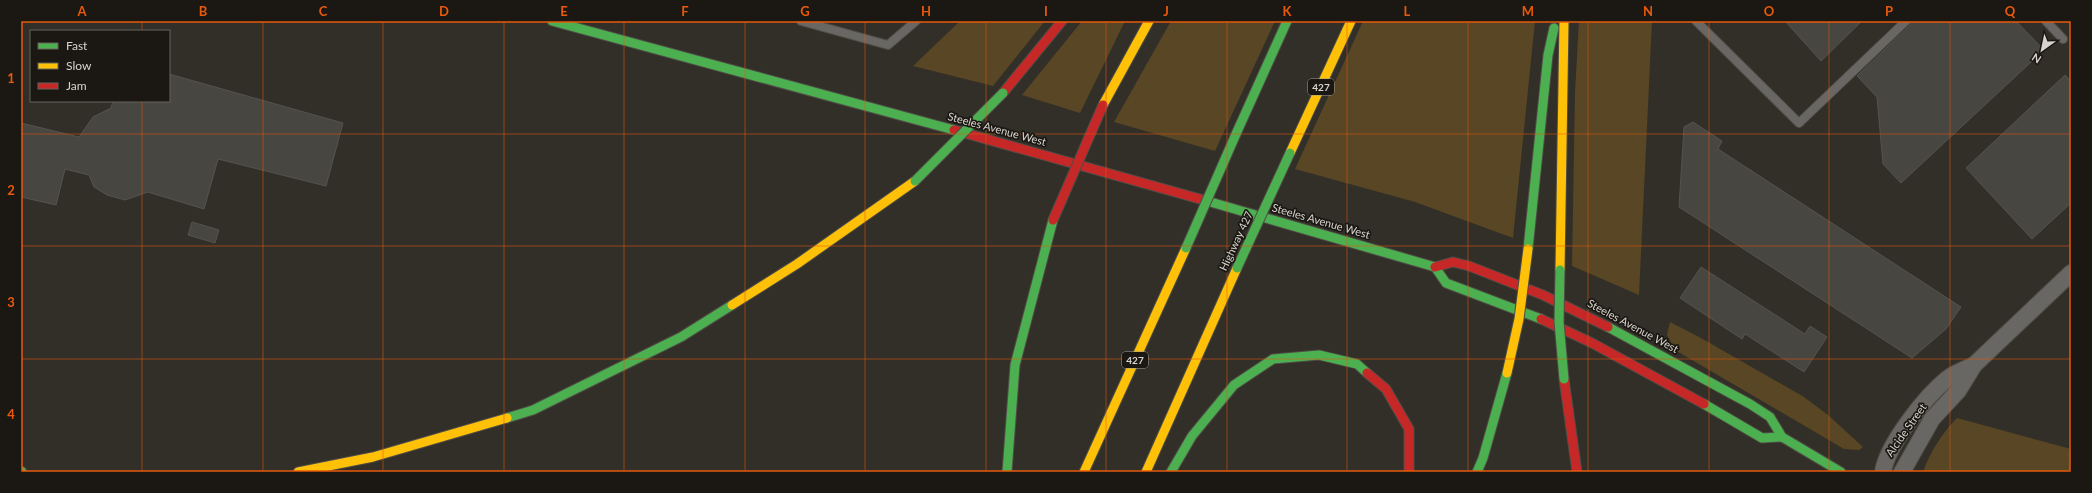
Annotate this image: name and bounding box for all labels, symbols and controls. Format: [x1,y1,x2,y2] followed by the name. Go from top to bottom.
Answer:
[76,3,87,19] text: A
[199,3,208,19] text: B
[319,3,328,19] text: C
[439,3,449,19] text: D
[560,3,568,19] text: E
[681,3,689,19] text: F
[800,3,810,19] text: G
[921,3,931,19] text: H
[1044,3,1048,19] text: I
[1163,3,1169,19] text: J
[1283,3,1293,19] text: K
[1404,3,1411,19] text: L
[1522,3,1534,19] text: M
[1643,3,1653,19] text: N
[1764,3,1775,19] text: O
[1885,3,1893,19] text: P
[2005,3,2016,19] text: Q
[30,30,170,102] legend
[2022,30,2062,70] north arrow
[66,38,88,53] text: Fast
[2029,51,2043,67] text: N
[66,58,92,73] text: Slow
[7,70,15,86] text: 1
[66,78,87,93] text: Jam
[1308,79,1334,95] road number: 427
[947,109,1048,148] street label: Steeles Avenue West
[7,182,15,198] text: 2
[1271,200,1372,241] street label: Steeles Avenue West
[1216,209,1255,273] street label: Highway 427
[7,294,15,310] text: 3
[1585,296,1681,355] street label: Steeles Avenue West
[1122,352,1148,368] road number: 427
[1883,401,1929,459] street label: Alcide Street
[7,406,15,422] text: 4

